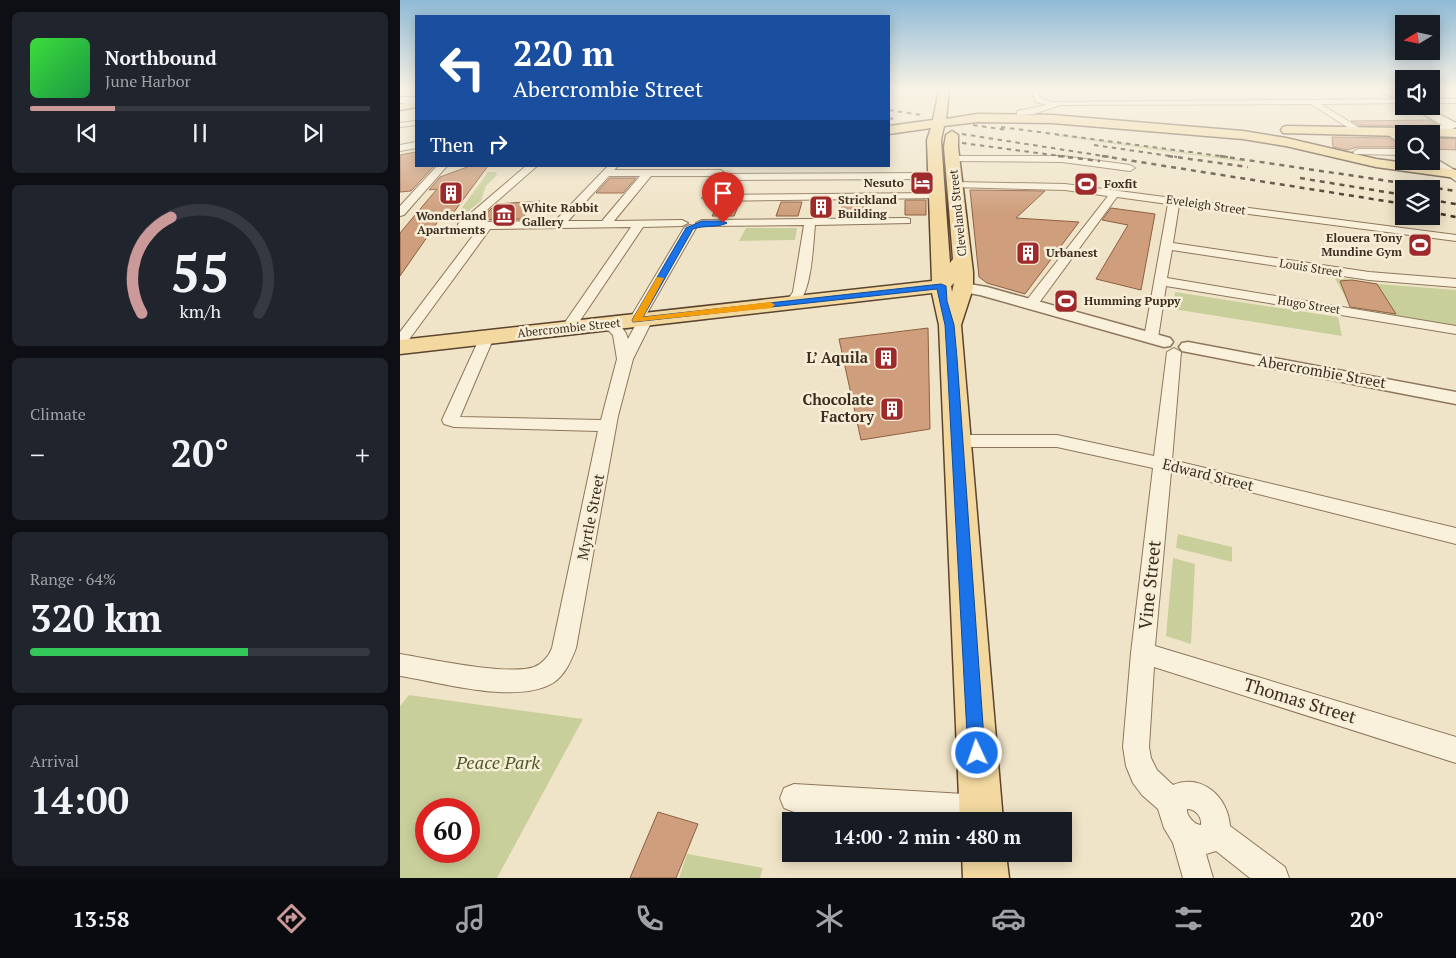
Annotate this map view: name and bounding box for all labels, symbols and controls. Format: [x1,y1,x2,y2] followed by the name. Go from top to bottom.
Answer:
[1395,15,1440,60] north arrow
[1395,15,1440,225] map controls
[513,30,614,76] text: 220 m
[430,35,495,100] icon: left
[105,45,217,70] text: Northbound
[105,70,191,92] text: June Harbor
[1395,70,1440,115] button: sound
[513,74,703,103] text: Abercrombie Street
[73,119,101,147] icon: previous
[186,119,214,147] icon: pause
[299,119,327,147] icon: next
[1395,125,1440,170] button: search
[484,130,512,158] icon: right
[430,132,474,157] text: Then
[945,168,970,257] street label: Cleveland Street
[909,170,935,196] hotel icon: Nesuto
[1073,171,1099,197] sports icon: Foxfit
[702,172,744,223] pin
[864,175,904,190] place label: Nesuto
[1104,176,1137,191] place label: Foxfit
[709,179,737,207] icon: arrive
[438,180,464,206] building icon: Wonderland Apartments
[1395,180,1440,225] button: layers
[1165,191,1247,218] street label: Eveleigh Street
[838,192,898,221] place label: Strickland Building
[808,194,834,220] building icon: Strickland Building
[522,200,599,229] place label: White Rabbit Gallery
[491,202,517,228] museum icon: White Rabbit Gallery
[416,208,487,237] place label: Wonderland Apartments
[1321,230,1403,259] place label: Elouera Tony Mundine Gym
[1407,232,1433,258] sports icon: Elouera Tony Mundine Gym
[171,238,229,307] text: 55
[1015,240,1041,266] building icon: Urbanest
[1046,245,1098,260] place label: Urbanest
[1278,255,1344,280] street label: Louis Street
[1053,288,1079,314] sports icon: Humming Puppy
[1277,292,1342,317] street label: Hugo Street
[1084,293,1181,308] place label: Humming Puppy
[179,299,221,323] text: km/h
[517,315,622,340] street label: Abercrombie Street
[873,345,899,371] building icon: L’ Aquila
[806,347,869,367] place label: L’ Aquila
[1257,350,1388,392] street label: Abercrombie Street
[802,389,875,426] place label: Chocolate Factory
[879,396,905,422] building icon: Chocolate Factory
[30,403,86,425] text: Climate
[171,428,229,478] text: 20°
[30,436,45,473] text: −
[355,436,370,473] text: +
[1161,453,1256,495] street label: Edward Street
[572,471,608,562] street label: Myrtle Street
[1132,539,1166,631] street label: Vine Street
[30,568,116,590] text: Range · 64%
[30,593,162,643] text: 320 km
[1241,672,1360,729] street label: Thomas Street
[950,726,1002,778] position arrow
[30,750,79,772] text: Arrival
[455,750,540,774] park label: Peace Park
[30,775,129,825] text: 14:00
[415,798,480,863] speed limit sign: 60
[833,824,1021,849] text: 14:00 · 2 min · 480 m
[274,901,309,936] icon: directions
[453,901,488,936] icon: music
[632,901,667,936] icon: phone
[812,901,847,936] icon: climate
[991,901,1026,936] icon: car
[1171,901,1206,936] icon: filters
[72,904,129,933] text: 13:58
[1350,904,1384,933] text: 20°

